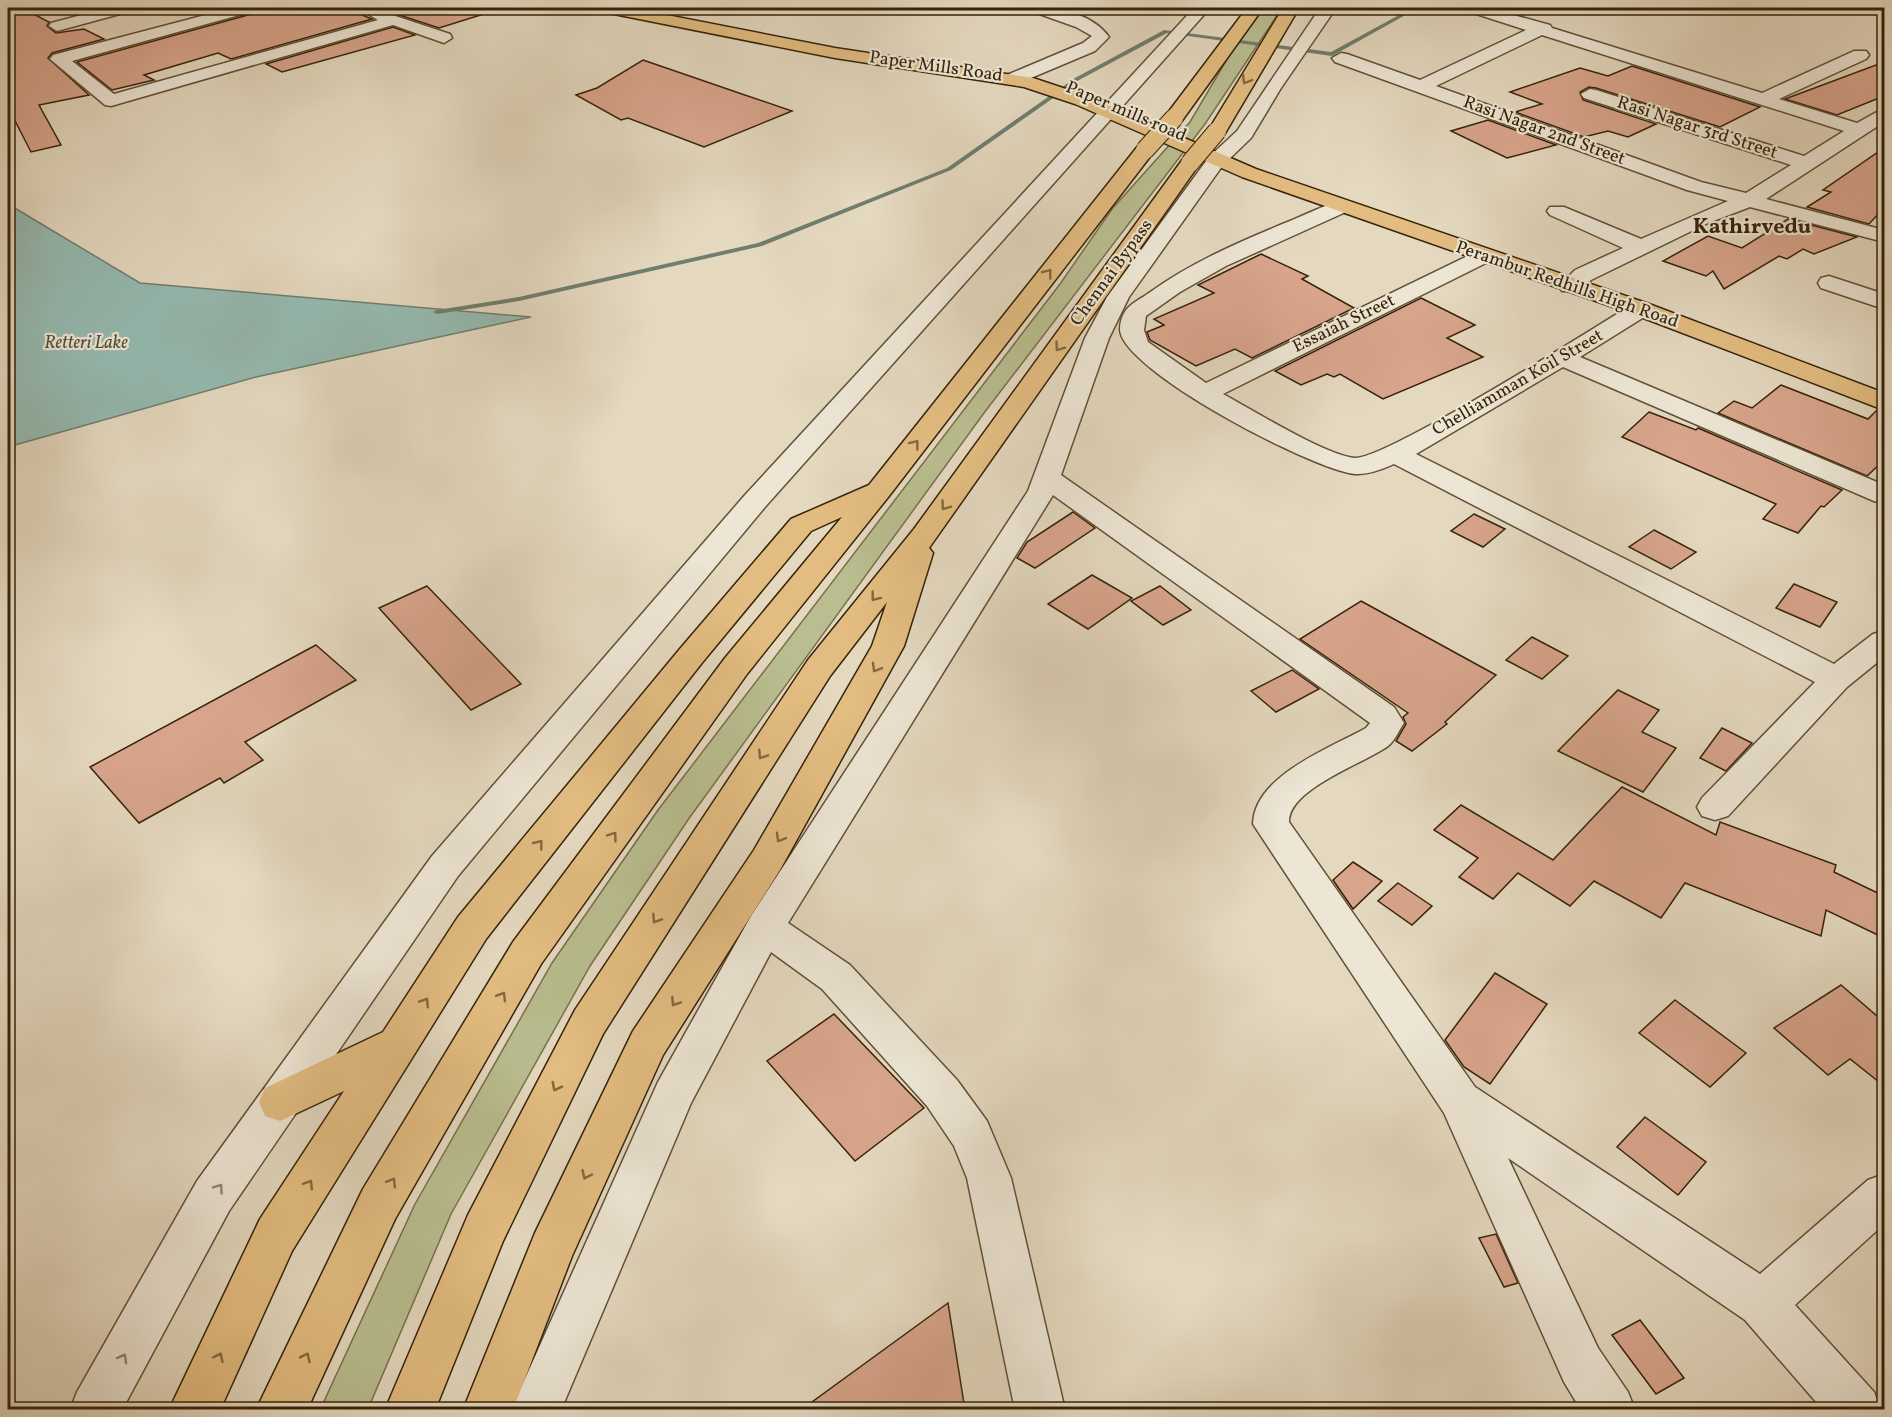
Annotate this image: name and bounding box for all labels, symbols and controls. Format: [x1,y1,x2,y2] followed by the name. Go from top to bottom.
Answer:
[868,45,1004,89] street label: Paper Mills Road
[1242,73,1254,84] one-way arrow
[1062,75,1190,149] street label: Paper mills road
[1459,90,1629,172] street label: Rasi Nagar 2nd Street
[1614,90,1780,166] street label: Rasi Nagar 3rd Street
[1693,212,1811,243] district label: Kathirvedu
[1065,215,1159,331] street label: Chennai Bypass
[1452,235,1682,335] street label: Perambur Redhills High Road
[1040,269,1051,280] one-way arrow
[1289,288,1399,360] street label: Essaiah Street
[1428,324,1608,442] street label: Chelliamman Koil Street
[44,331,128,356] water label: Retteri Lake
[1055,341,1066,352] one-way arrow
[907,439,918,450] one-way arrow
[941,499,952,510] one-way arrow
[871,590,882,601] one-way arrow
[872,662,883,672] one-way arrow
[758,749,769,760] one-way arrow
[605,831,616,842] one-way arrow
[776,832,787,842] one-way arrow
[532,840,543,851] one-way arrow
[651,913,663,923] one-way arrow
[495,992,506,1002] one-way arrow
[670,996,682,1006] one-way arrow
[418,998,429,1009] one-way arrow
[552,1080,564,1091] one-way arrow
[581,1169,593,1180] one-way arrow
[385,1178,396,1188] one-way arrow
[302,1180,313,1191] one-way arrow
[212,1184,223,1195] one-way arrow
[211,1352,223,1363] one-way arrow
[298,1352,310,1363] one-way arrow
[116,1354,127,1365] one-way arrow

